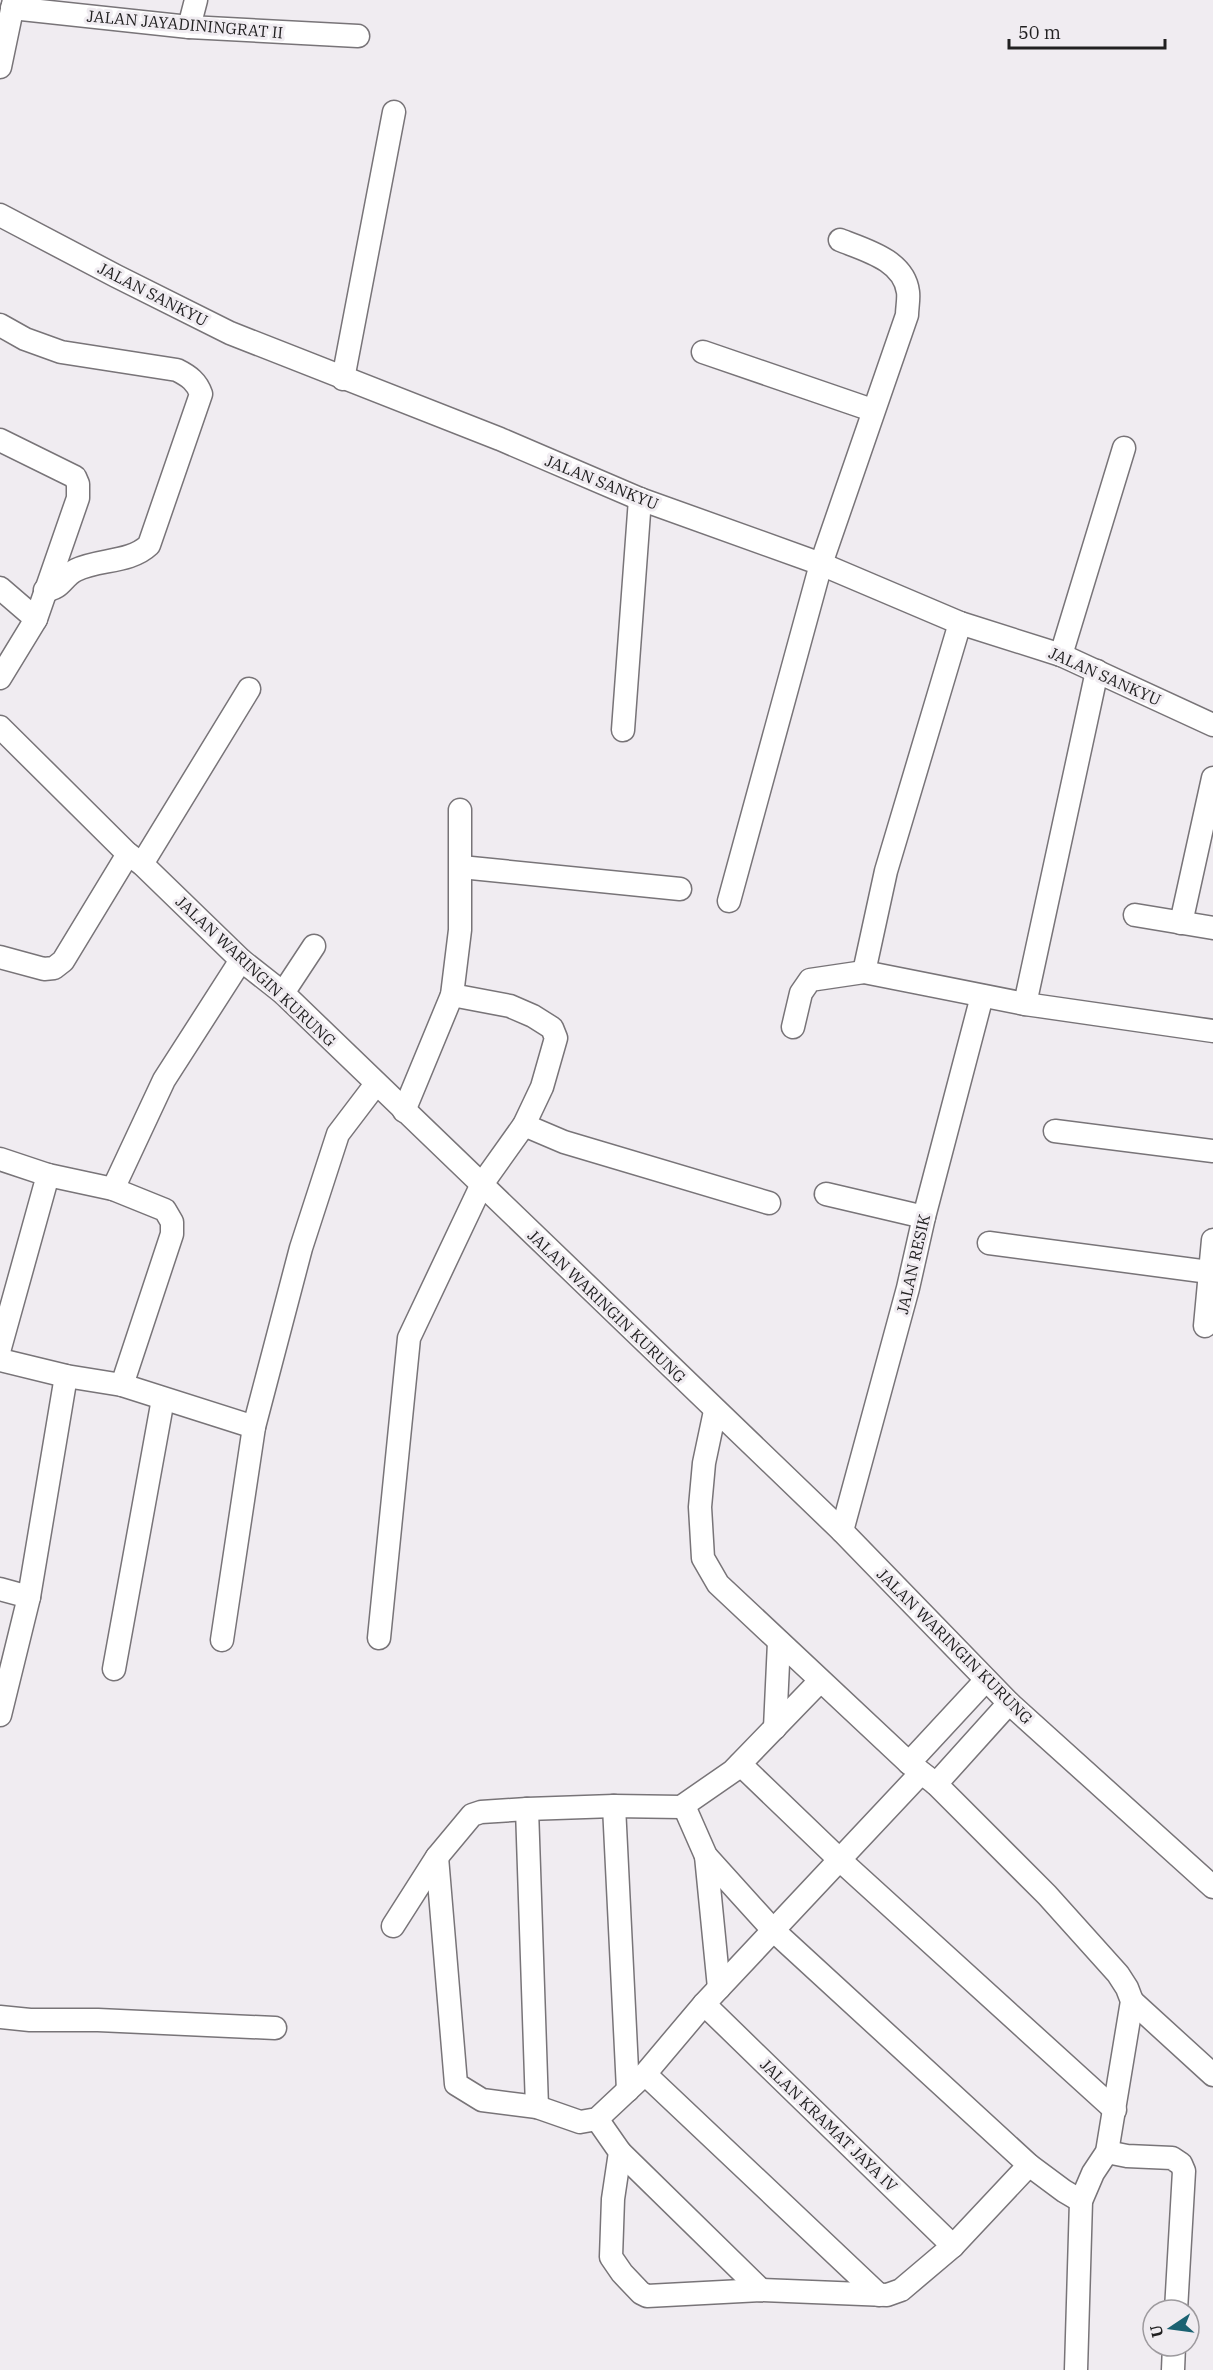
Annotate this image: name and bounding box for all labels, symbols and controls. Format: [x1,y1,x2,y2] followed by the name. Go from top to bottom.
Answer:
[86,5,284,43] street label: JALAN JAYADININGRAT II
[1009,12,1165,50] scale bar
[1018,21,1061,44] text: 50 m
[95,258,211,330] street label: JALAN SANKYU
[542,450,662,514] street label: JALAN SANKYU
[1046,642,1164,710] street label: JALAN SANKYU
[172,891,340,1051] street label: JALAN WARINGIN KURUNG
[892,1212,934,1316] street label: JALAN RESIK
[524,1225,690,1387] street label: JALAN WARINGIN KURUNG
[873,1564,1037,1728] street label: JALAN WARINGIN KURUNG
[756,2054,902,2196] street label: JALAN KRAMAT JAYA IV
[1141,2298,1201,2358] north arrow
[1145,2323,1168,2340] text: U

